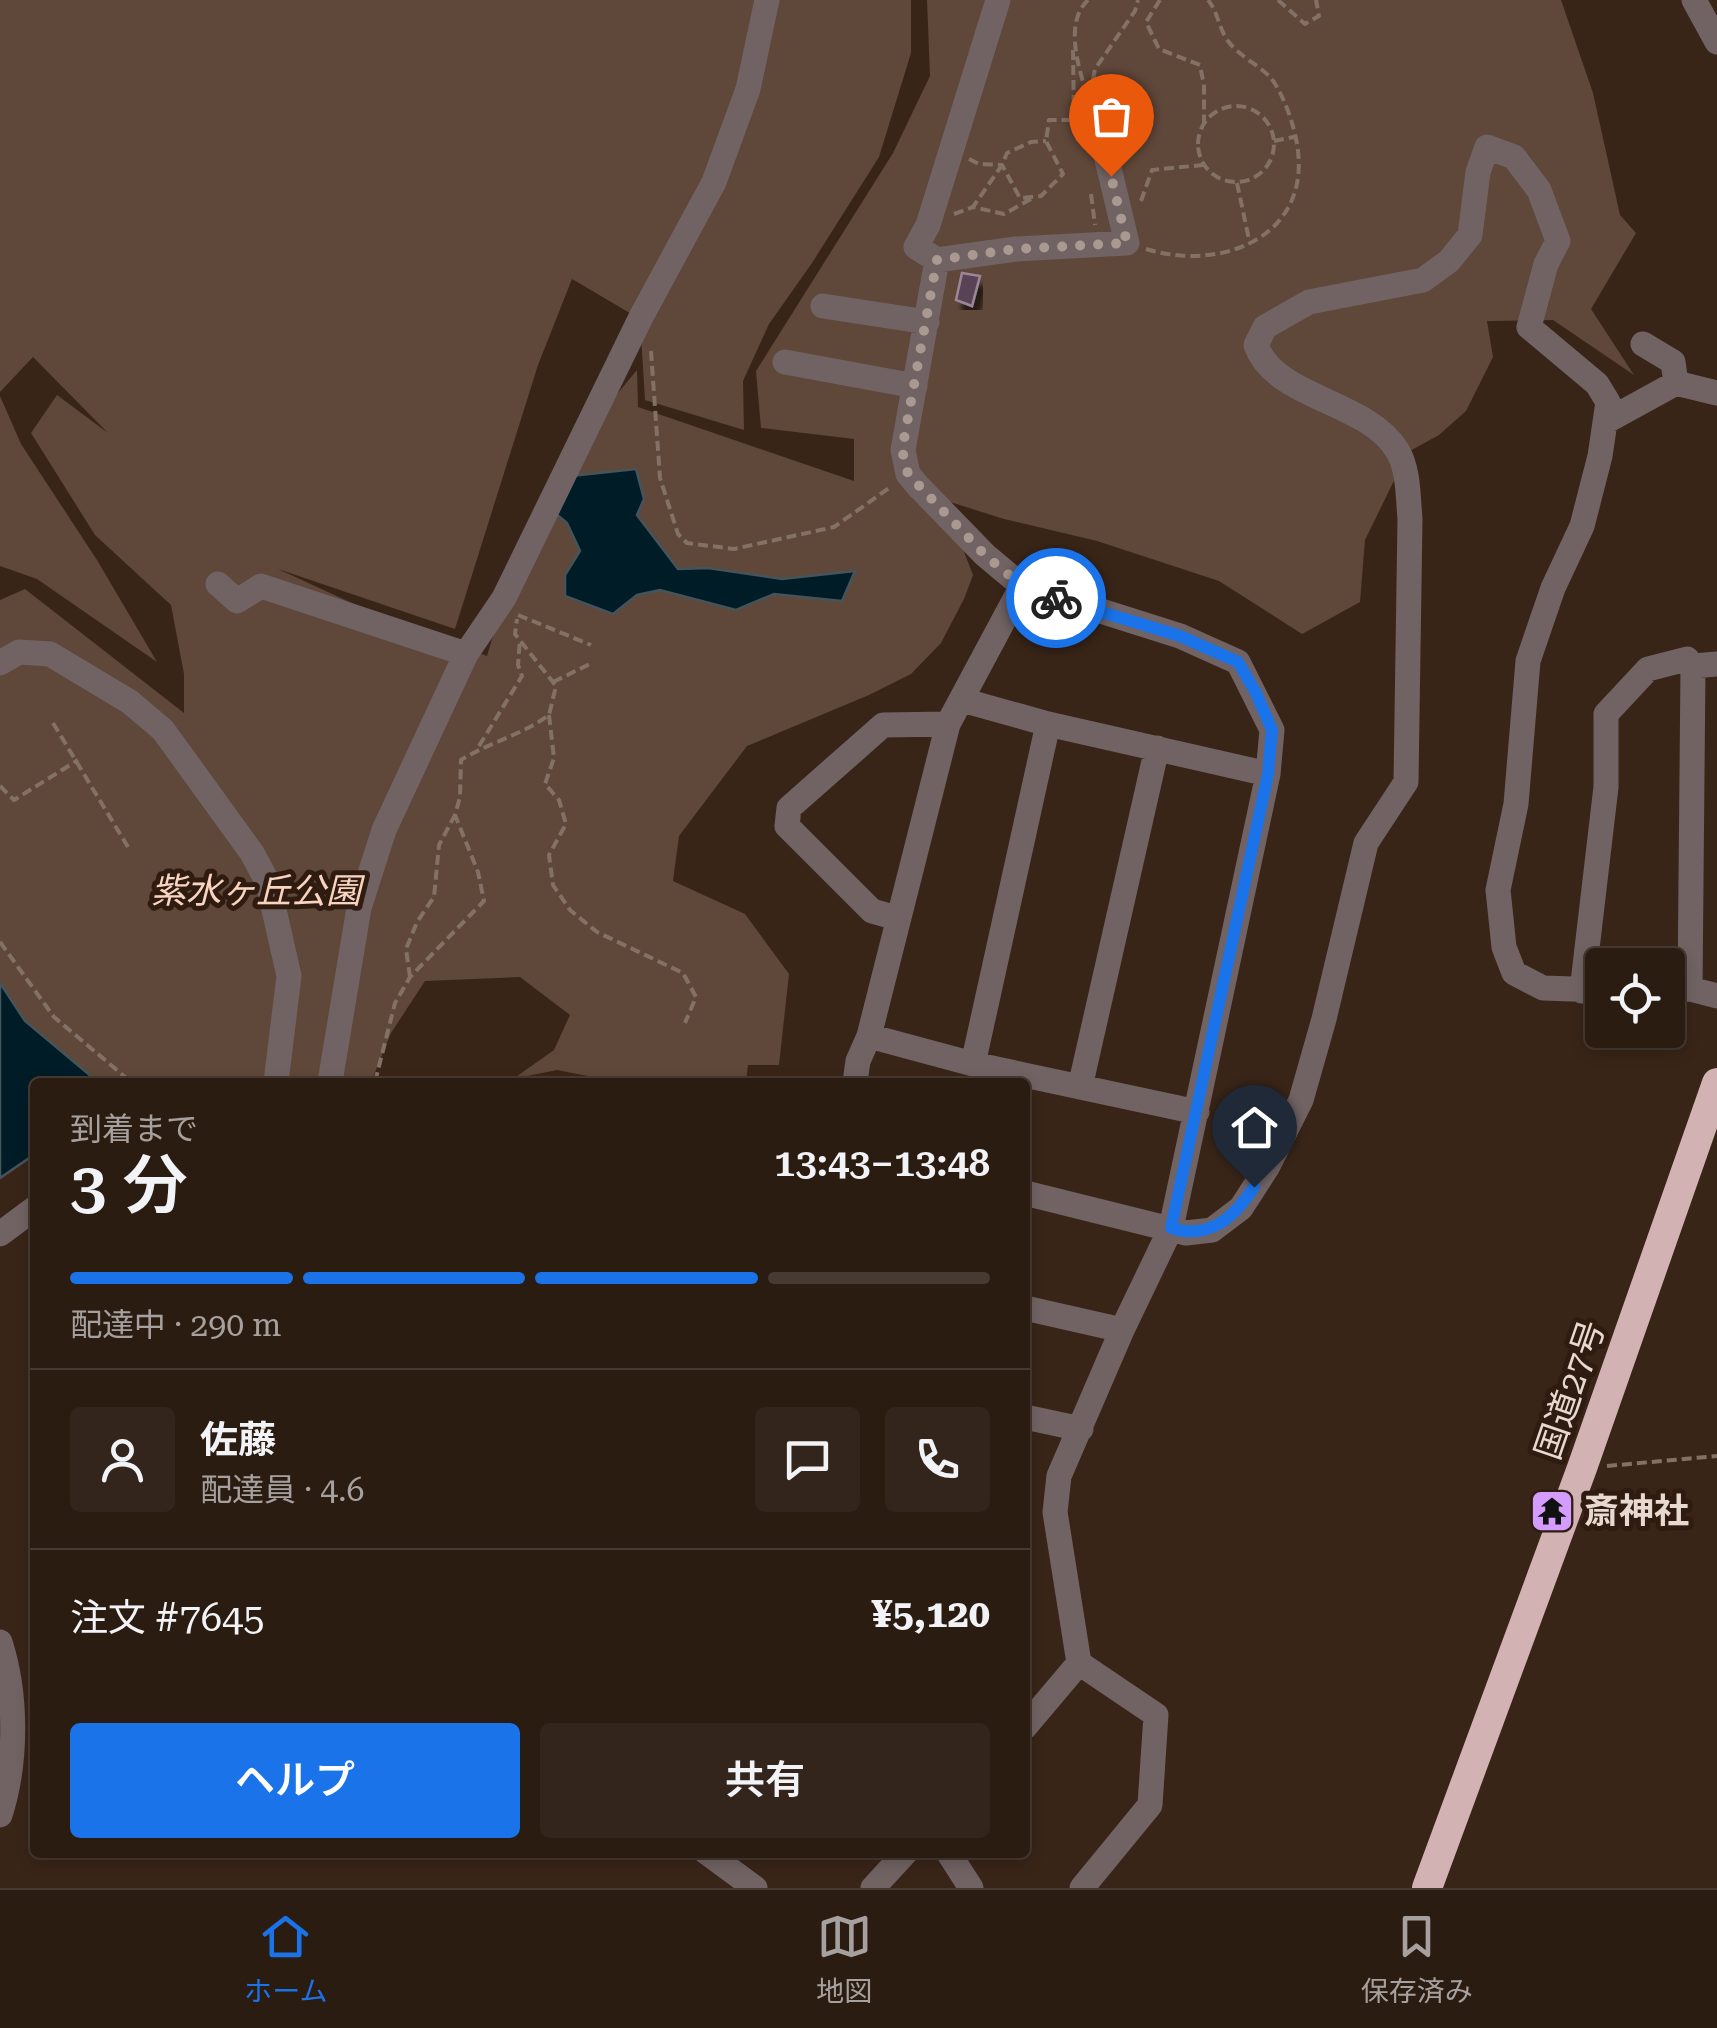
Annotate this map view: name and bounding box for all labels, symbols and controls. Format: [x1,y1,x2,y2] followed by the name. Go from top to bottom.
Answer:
[1069,74,1154,177] pin
[1084,89,1139,144] icon: bag
[1006,548,1106,648] courier
[1029,571,1084,626] icon: bike
[151,871,366,912] park label: 紫水ヶ丘公園
[1585,948,1685,1048] map controls
[1585,948,1685,1048] button: locate
[1212,1085,1297,1188] pin
[1227,1100,1282,1155] icon: home
[70,1110,198,1148] text: 到着まで
[774,1141,990,1185] text: 13:43–13:48
[70,1148,188,1224] text: 3 分
[70,1306,281,1344] text: 配達中 · 290 m
[1528,1315,1613,1465] street label: 国道27号
[70,1407,175,1512] button: person
[755,1407,860,1512] button: chat
[885,1407,990,1512] button: phone
[200,1418,276,1462] text: 佐藤
[200,1471,364,1509] text: 配達員 · 4.6
[1529,1488,1575,1534] temple icon: 斎神社
[1584,1491,1689,1532] place label: 斎神社
[871,1592,990,1636] text: ¥5,120
[70,1596,265,1640] text: 注文 #7645
[70,1723,520,1838] button: ヘルプ
[540,1723,990,1838] button: 共有
[244,1909,327,2009] tab: ホーム
[816,1909,872,2009] tab: 地図
[1361,1909,1473,2009] tab: 保存済み

